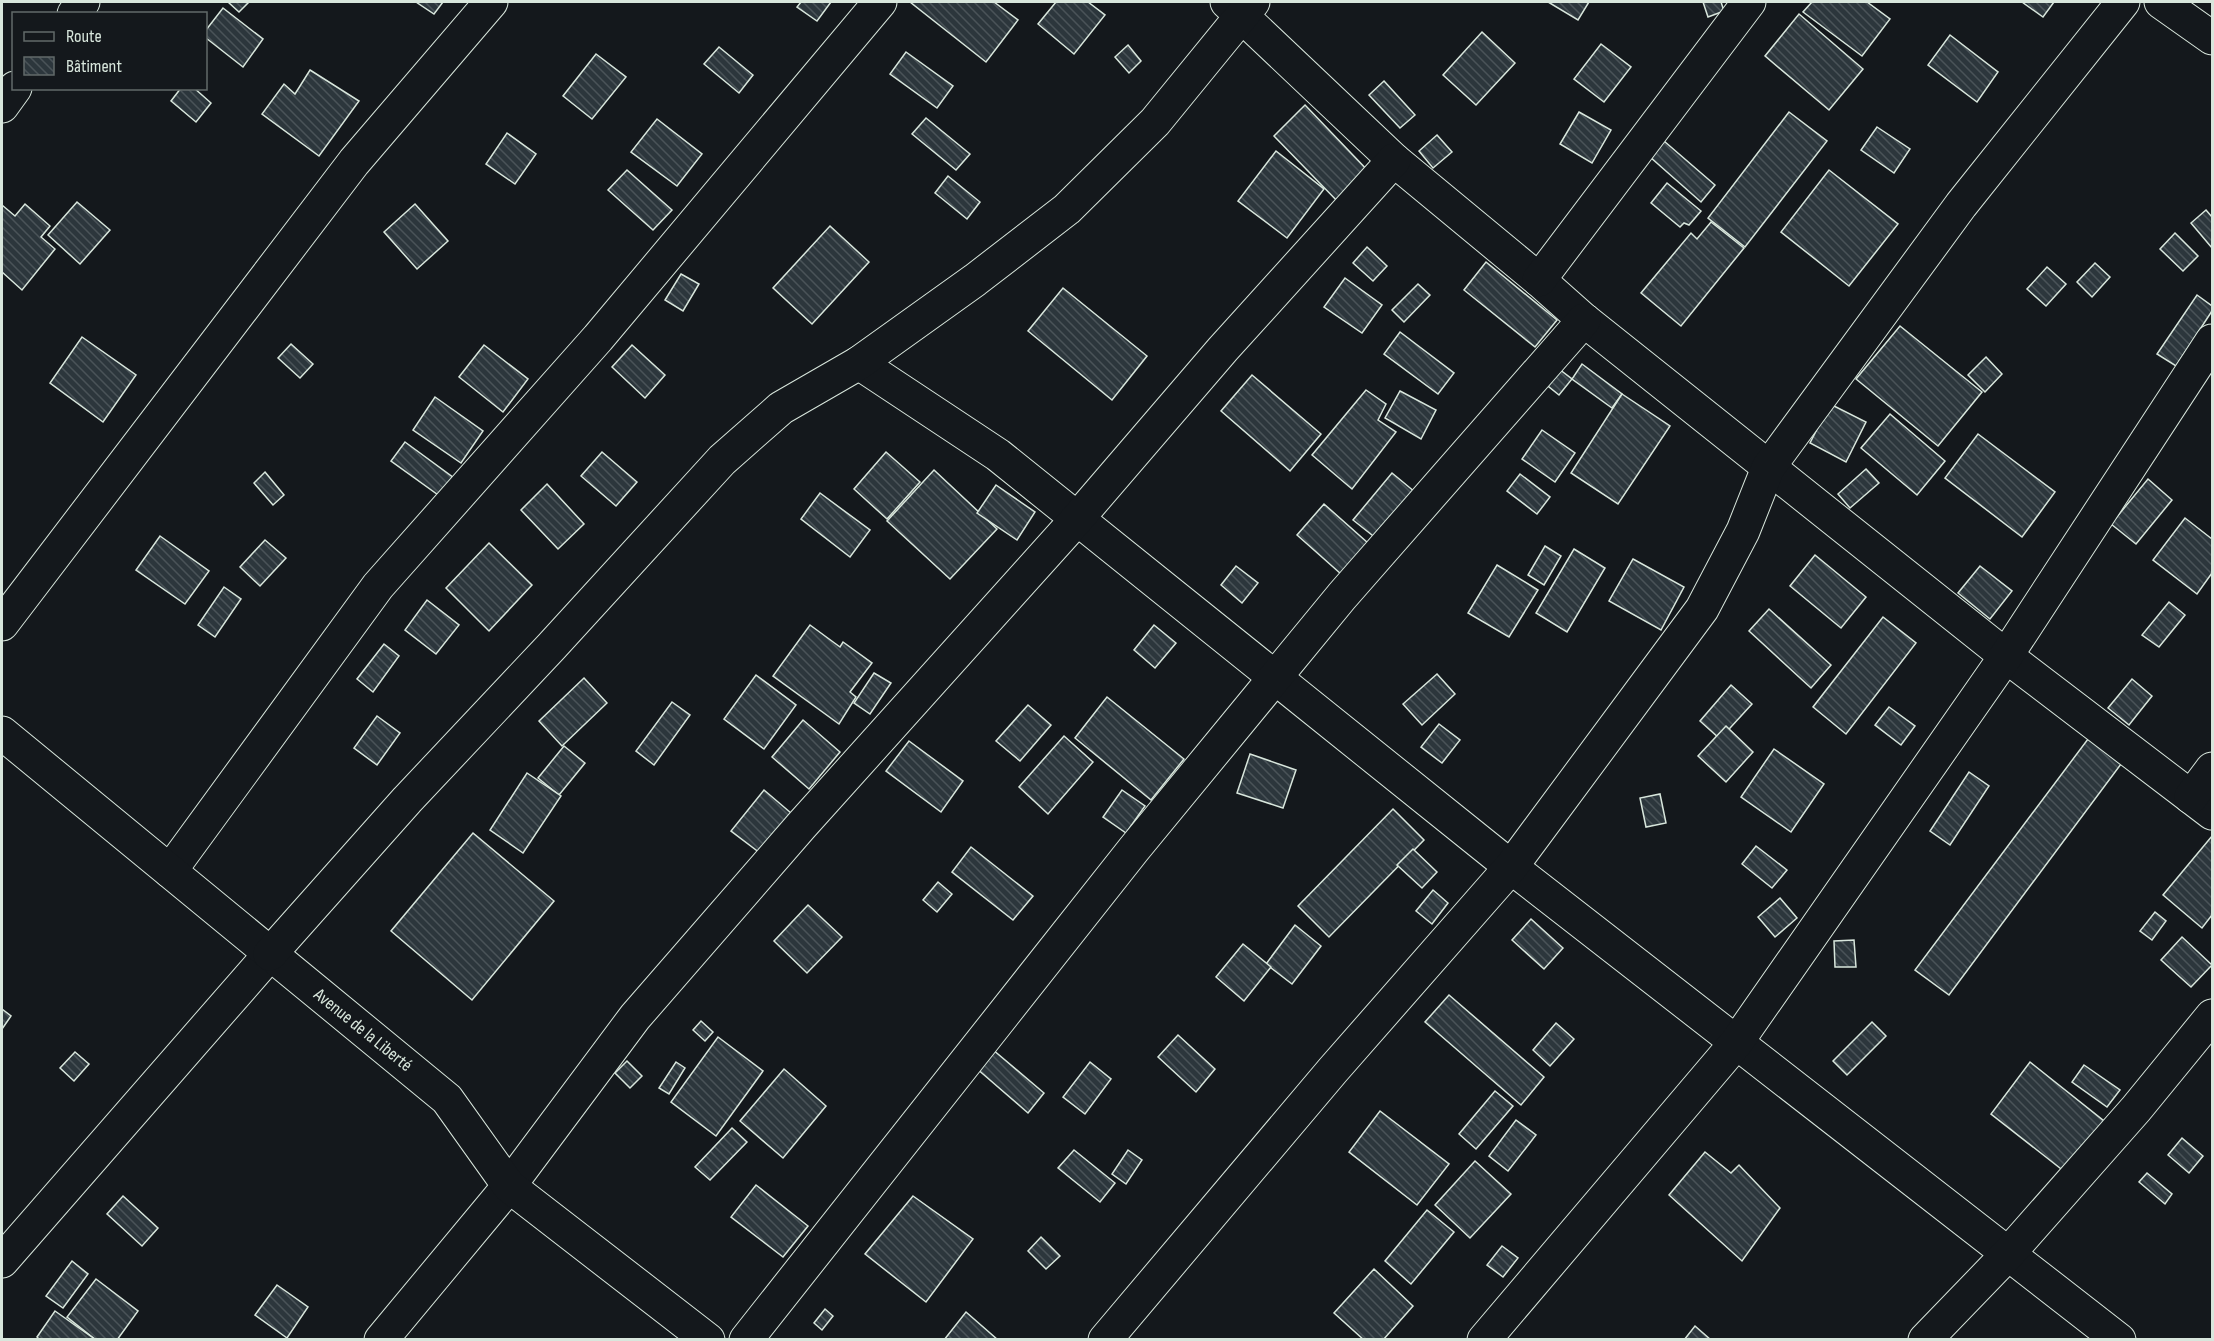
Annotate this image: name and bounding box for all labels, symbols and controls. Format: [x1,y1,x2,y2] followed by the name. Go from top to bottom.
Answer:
[12,12,207,90] legend
[66,26,102,47] text: Route
[66,56,122,77] text: Bâtiment
[309,983,416,1076] street label: Avenue de la Liberté

